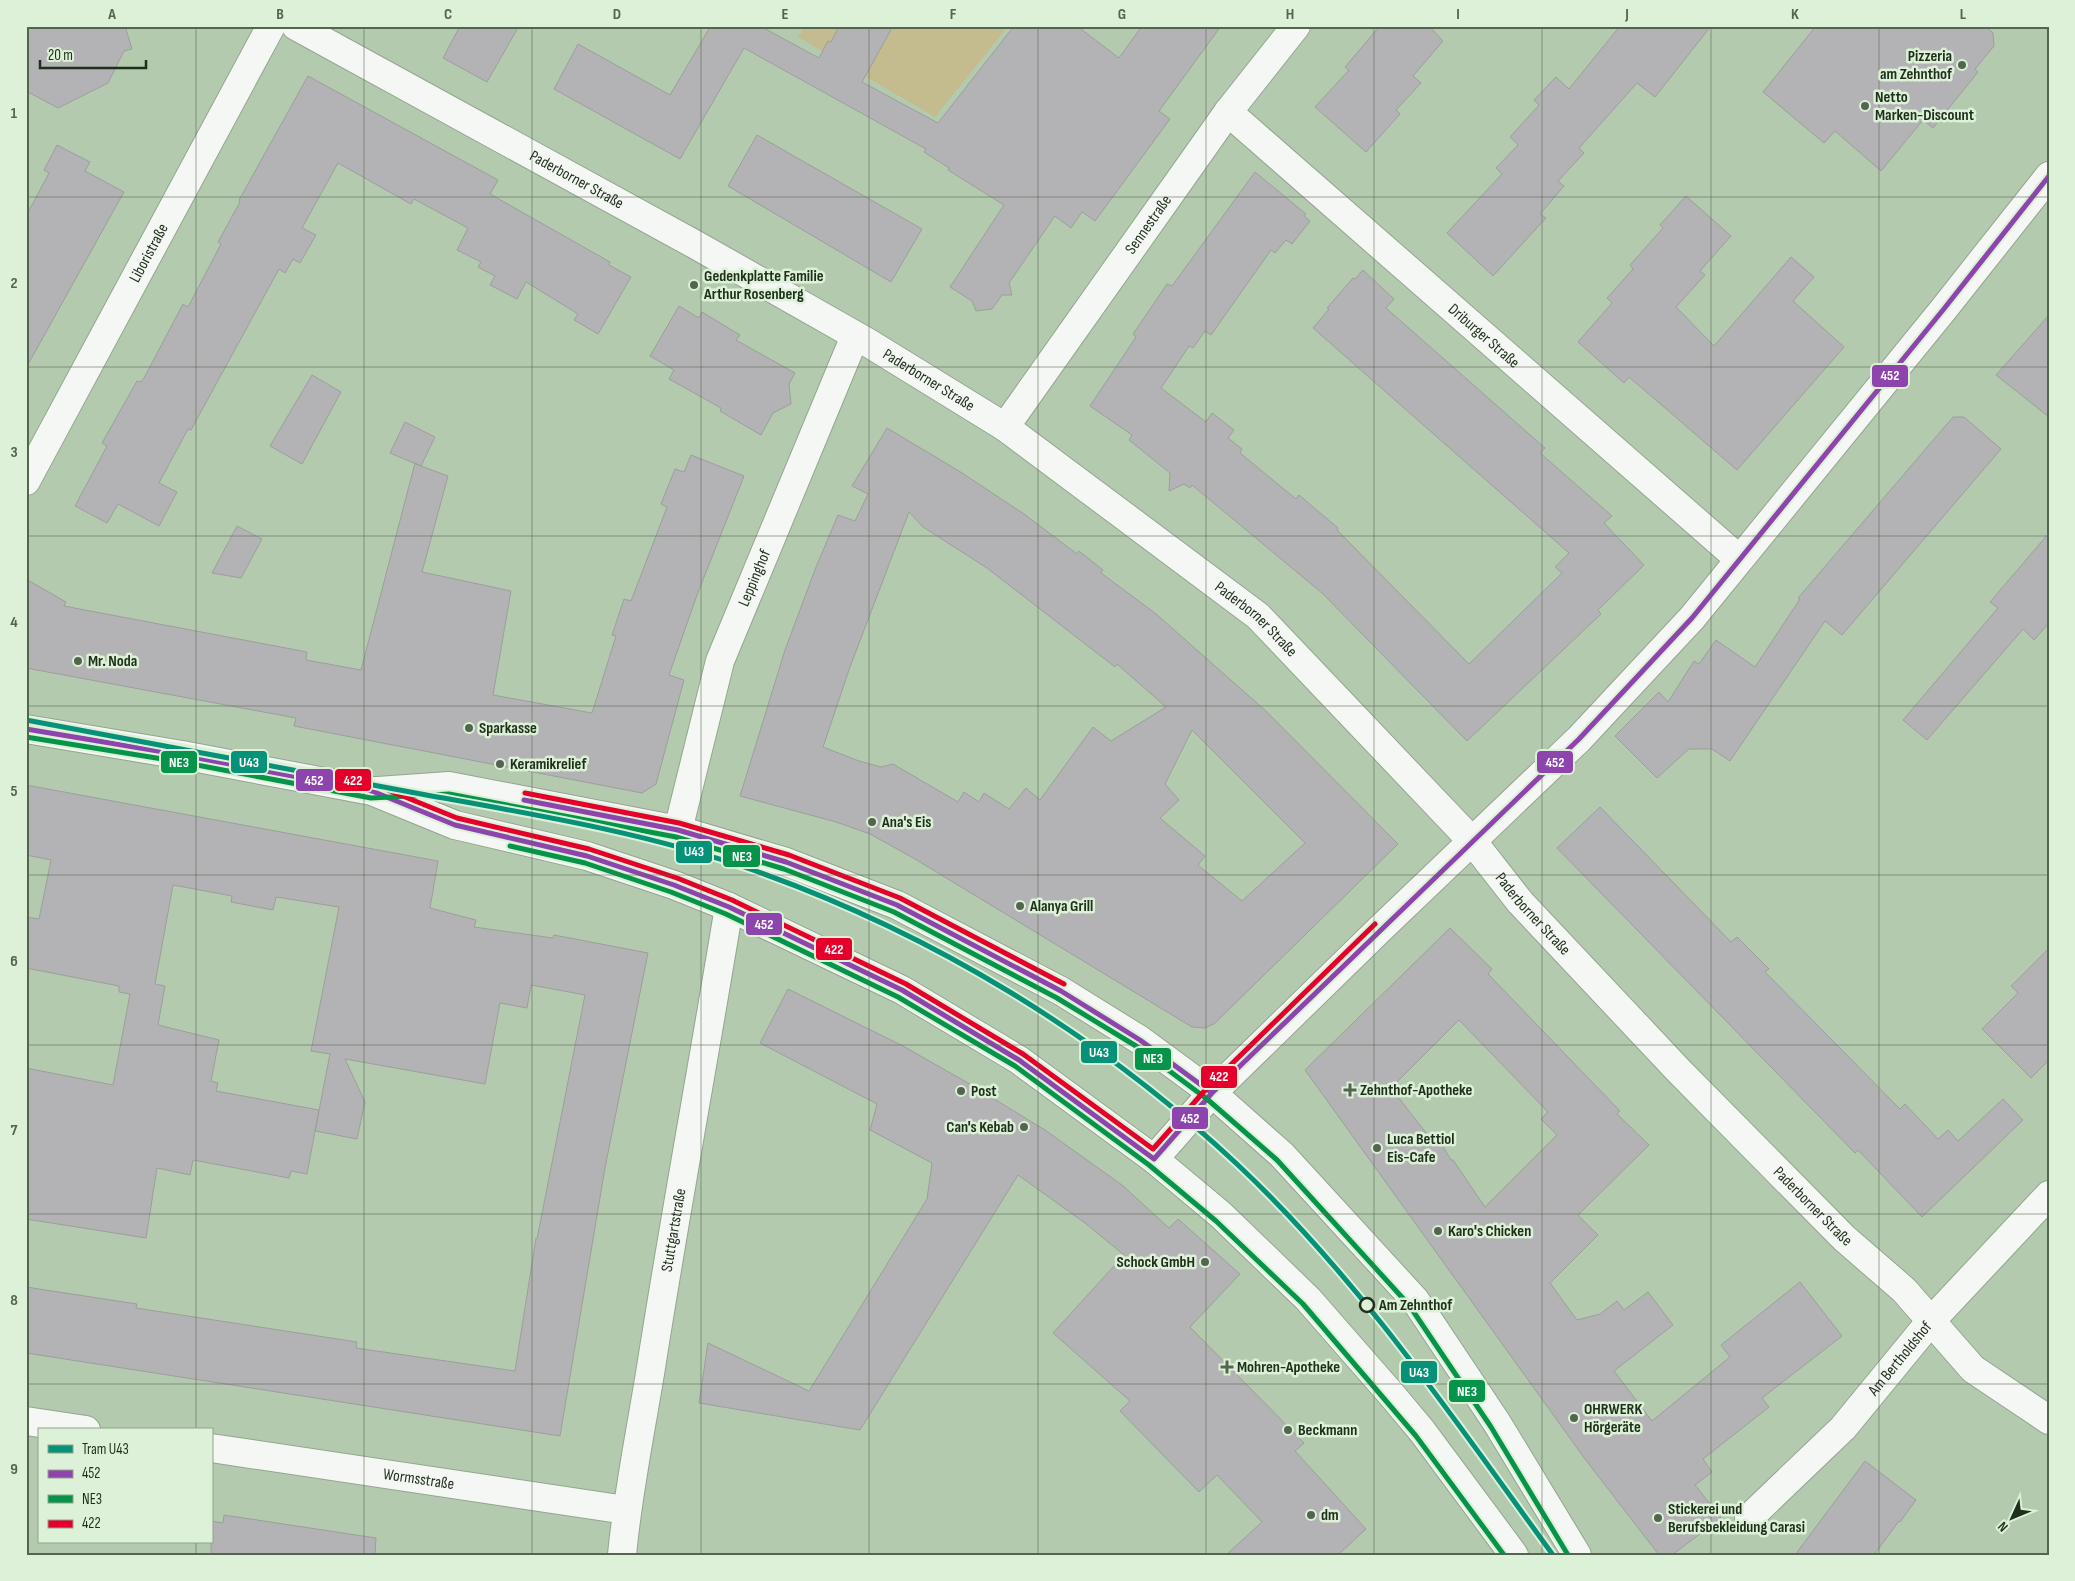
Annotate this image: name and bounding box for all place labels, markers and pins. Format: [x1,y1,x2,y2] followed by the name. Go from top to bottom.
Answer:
[1880,47,1953,84] place label: Pizzeria am Zehnthof
[1956,59,1968,71] marker: Pizzeria am Zehnthof
[1875,88,1974,125] place label: Netto Marken-Discount
[1859,100,1871,112] marker: Netto Marken-Discount
[703,267,824,304] place label: Gedenkplatte Familie Arthur Rosenberg
[688,279,700,291] marker: Gedenkplatte Familie Arthur Rosenberg
[88,652,137,671] place label: Mr. Noda
[72,655,84,667] marker: Mr. Noda
[479,719,537,738] place label: Sparkasse
[463,722,475,734] marker: Sparkasse
[510,755,587,774] place label: Keramikrelief
[494,758,506,770] marker: Keramikrelief
[881,813,931,832] place label: Ana's Eis
[866,816,878,828] marker: Ana's Eis
[1029,897,1093,916] place label: Alanya Grill
[1014,900,1026,912] marker: Alanya Grill
[1360,1081,1473,1100] place label: Zehnthof-Apotheke
[971,1082,997,1101] place label: Post
[1344,1084,1356,1096] marker: Zehnthof-Apotheke
[955,1085,967,1097] marker: Post
[946,1118,1014,1137] place label: Can's Kebab
[1018,1121,1030,1133] marker: Can's Kebab
[1387,1130,1454,1167] place label: Luca Bettiol Eis-Cafe
[1371,1142,1383,1154] marker: Luca Bettiol Eis-Cafe
[1448,1222,1531,1241] place label: Karo's Chicken
[1432,1225,1444,1237] marker: Karo's Chicken
[1116,1253,1195,1272] place label: Schock GmbH
[1199,1256,1211,1268] marker: Schock GmbH
[1378,1296,1453,1315] place label: Am Zehnthof
[1359,1297,1375,1313] marker: Am Zehnthof
[1237,1358,1340,1377] place label: Mohren-Apotheke
[1221,1361,1233,1373] marker: Mohren-Apotheke
[1584,1400,1642,1437] place label: OHRWERK Hörgeräte
[1568,1412,1580,1424] marker: OHRWERK Hörgeräte
[1298,1421,1357,1440] place label: Beckmann
[1282,1424,1294,1436] marker: Beckmann
[1668,1500,1805,1537] place label: Stickerei und Berufsbekleidung Carasi
[1321,1506,1339,1525] place label: dm
[1305,1509,1317,1521] marker: dm
[1652,1512,1664,1524] marker: Stickerei und Berufsbekleidung Carasi

